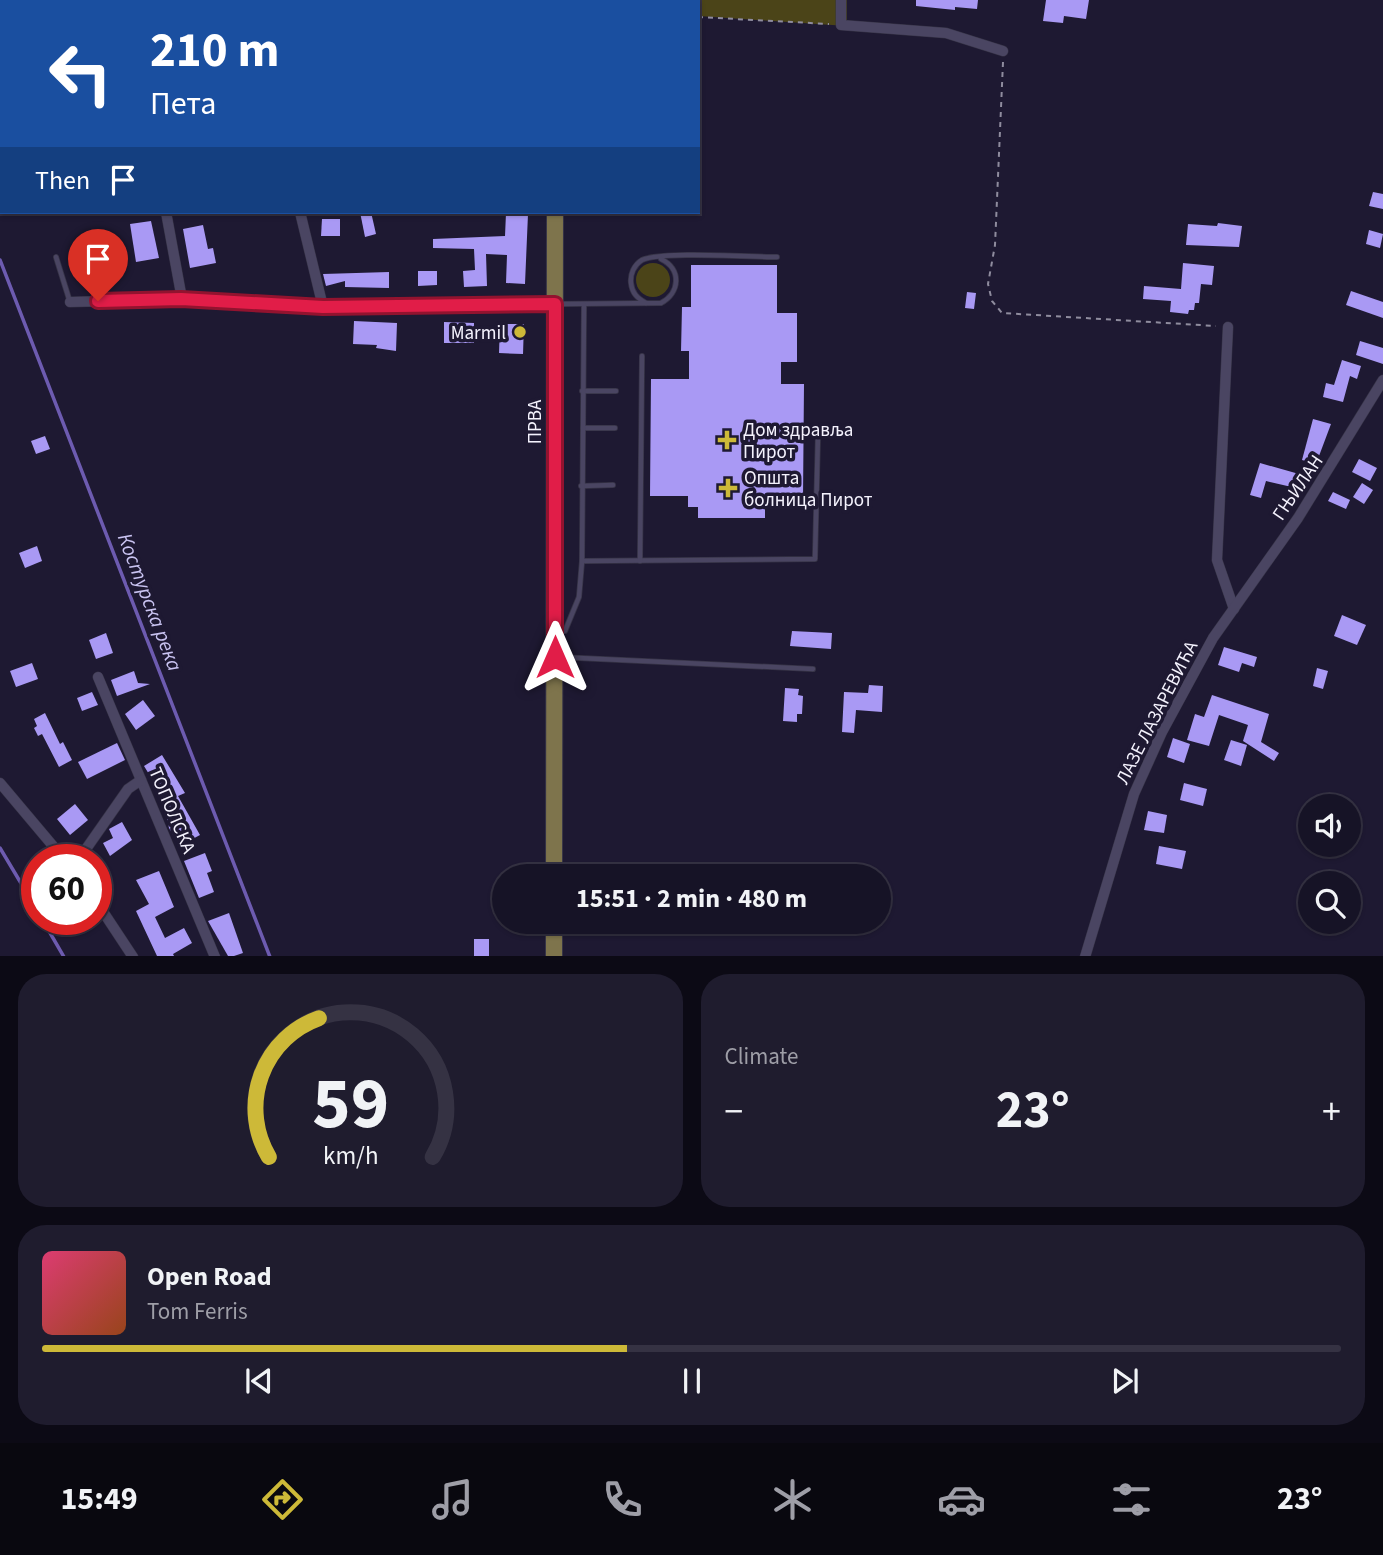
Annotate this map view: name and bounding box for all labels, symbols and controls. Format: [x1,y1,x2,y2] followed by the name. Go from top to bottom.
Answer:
[150,16,279,86] text: 210 m
[35,28,126,119] icon: left
[150,81,216,127] text: Пета
[104,161,142,199] icon: arrive
[35,162,90,199] text: Then
[68,229,128,301] pin
[79,240,117,278] icon: arrive
[451,320,506,347] place label: Marmil
[512,324,528,340] marker: Marmil
[522,399,549,444] street label: ПРВА
[743,417,853,466] place label: Дом здравља Пирот
[717,430,737,450] marker: Дом здравља Пирот
[1266,449,1330,526] street label: ГЊИЛАН
[744,465,873,514] place label: Општа болница Пирот
[718,478,738,498] marker: Општа болница Пирот
[110,529,190,675] water label: Костурска река
[518,620,592,694] position arrow
[1110,636,1205,789] street label: ЛАЗЕ ЛАЗАРЕВИЋА
[141,763,202,858] street label: ТОПОЛСКА
[1298,794,1361,934] map controls
[1298,794,1361,857] button: sound
[21,844,112,935] speed limit sign: 60
[1298,871,1361,934] button: search
[576,880,807,917] text: 15:51 · 2 min · 480 m
[725,1040,798,1073] text: Climate
[312,1052,389,1156] text: 59
[996,1074,1070,1148] text: 23°
[725,1085,743,1139] text: −
[1322,1085,1341,1139] text: +
[323,1137,378,1173] text: km/h
[147,1258,272,1295] text: Open Road
[147,1295,248,1328] text: Tom Ferris
[240,1362,278,1400] icon: previous
[673,1362,711,1400] icon: pause
[1106,1362,1144,1400] icon: next
[258,1475,307,1524] icon: directions
[428,1475,477,1524] icon: music
[598,1475,647,1524] icon: phone
[768,1475,817,1524] icon: climate
[937,1475,986,1524] icon: car
[1107,1475,1156,1524] icon: filters
[60,1476,138,1522] text: 15:49
[1277,1476,1323,1522] text: 23°

